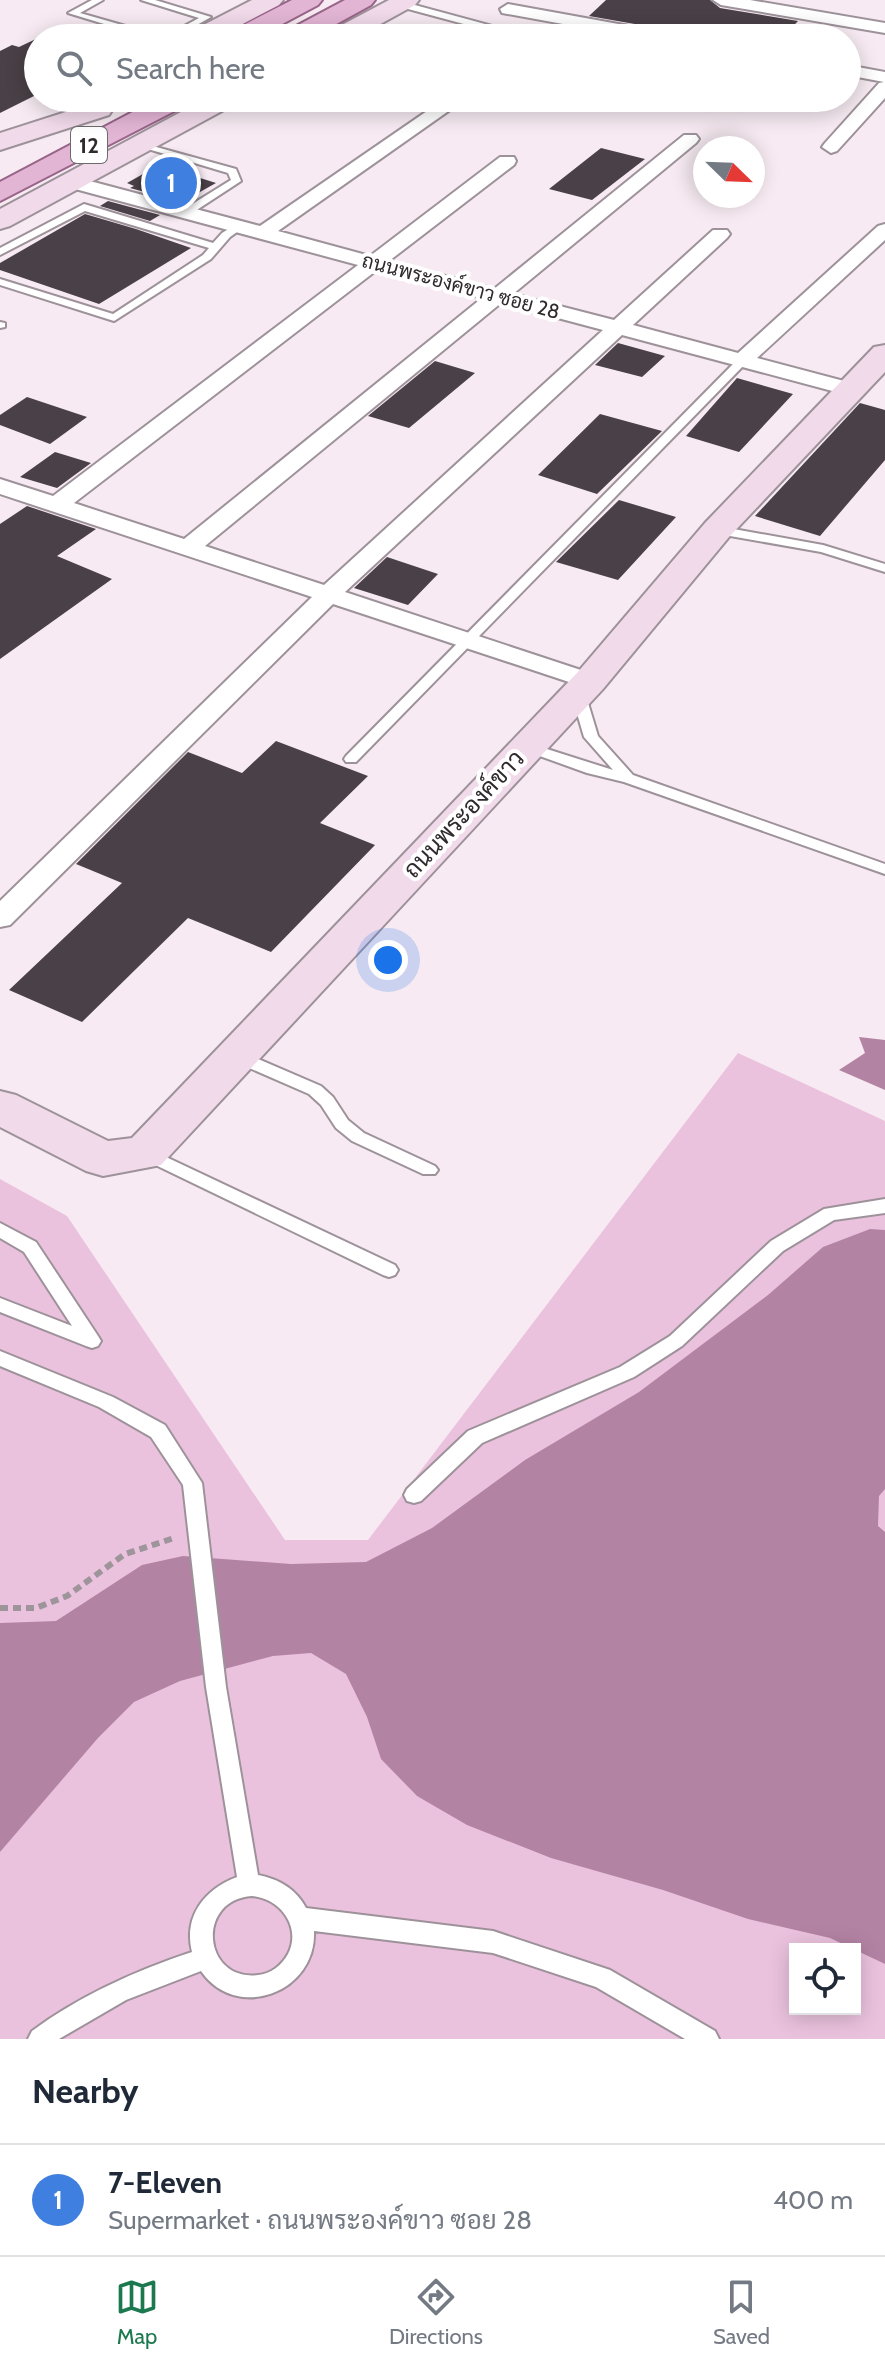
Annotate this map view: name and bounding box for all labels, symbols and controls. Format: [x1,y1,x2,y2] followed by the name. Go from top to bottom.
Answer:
[24,24,861,112] search box
[52,46,96,90] icon: search
[116,50,265,87] text: Search here
[71,127,107,163] road number: 12
[693,136,765,208] north arrow
[145,153,197,213] pin: 1
[360,246,563,324] street label: ถนนพระองค์ขาว ซอย 28
[396,743,530,883] street label: ถนนพระองค์ขาว
[368,940,408,980] your location
[789,1943,861,2015] map controls
[789,1943,861,2015] button: locate
[32,2070,139,2112] text: Nearby
[108,2164,222,2201] text: 7-Eleven
[53,2184,63,2216] text: 1
[773,2184,853,2216] text: 400 m
[108,2204,532,2236] text: Supermarket · ถนนพระองค์ขาว ซอย 28
[115,2275,159,2350] tab: Map
[389,2275,483,2350] tab: Directions
[713,2275,770,2350] tab: Saved

